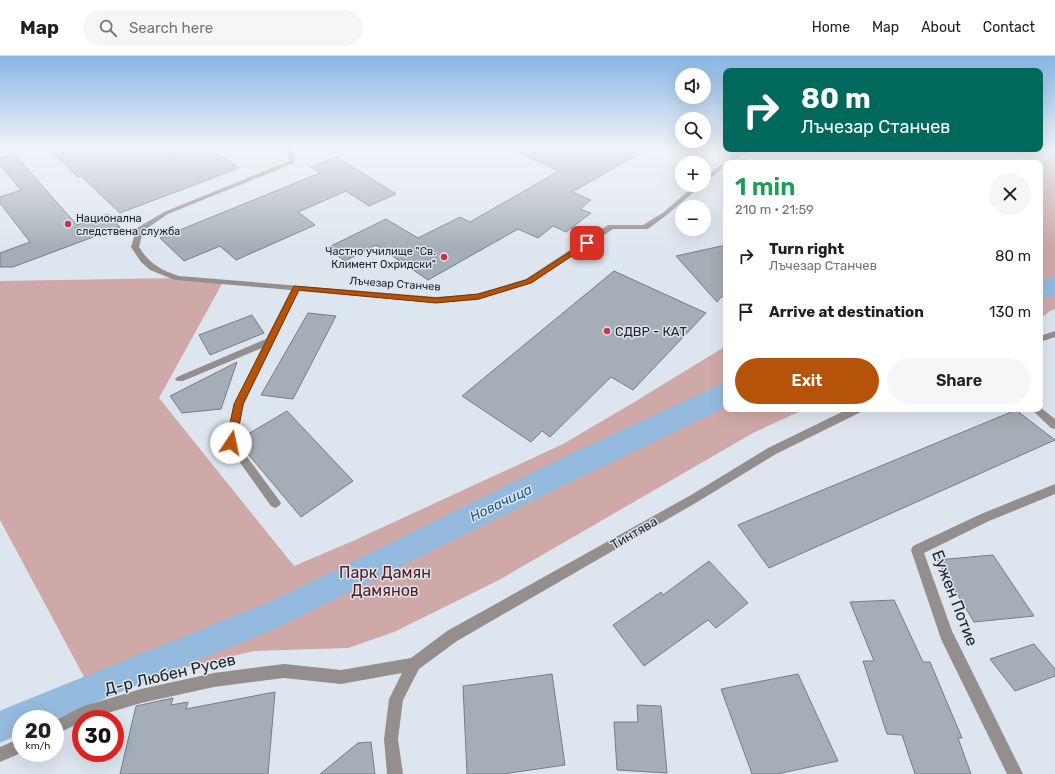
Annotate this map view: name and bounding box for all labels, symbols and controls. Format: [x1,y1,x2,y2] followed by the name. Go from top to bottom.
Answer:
[83,10,363,46] search box
[20,16,59,39] text: Map
[97,17,119,39] icon: search
[129,19,213,37] text: Search here
[812,19,850,36] text: Home
[872,19,899,36] text: Map
[921,19,961,36] text: About
[983,19,1035,36] text: Contact
[675,68,711,236] map controls
[675,68,711,104] button: sound
[801,82,871,115] text: 80 m
[735,84,787,136] icon: right
[675,112,711,148] button: search
[801,116,950,138] text: Лъчезар Станчев
[675,156,711,192] button: +
[735,173,795,201] text: 1 min
[989,173,1031,215] button: close
[675,200,711,236] button: −
[735,202,814,217] text: 210 m · 21:59
[76,212,180,238] place label: Национална следствена служба
[63,219,73,229] marker: Национална следствена служба
[570,226,604,260] pin
[576,232,598,254] icon: arrive
[769,240,844,258] text: Turn right
[325,245,436,271] place label: Частно училище "Св. Климент Охридски"
[735,245,757,267] icon: right
[995,247,1031,265] text: 80 m
[439,252,449,262] marker: Частно училище "Св. Климент Охридски"
[769,258,877,273] text: Лъчезар Станчев
[349,274,441,294] street label: Лъчезар Станчев
[735,301,757,323] icon: arrive
[769,303,924,321] text: Arrive at destination
[989,303,1031,321] text: 130 m
[615,324,688,339] place label: СДВР - КАТ
[602,326,612,336] marker: СДВР - КАТ
[735,358,879,404] button: Exit
[887,358,1031,404] button: Share
[210,422,252,464] position arrow
[467,481,535,525] water label: Новачица
[608,514,660,552] street label: Тинтява
[928,547,982,649] street label: Еужен Потие
[339,563,431,600] park label: Парк Дамян Дамянов
[103,650,237,698] street label: Д-р Любен Русев
[72,710,124,762] speed limit sign: 30
[25,719,51,743] text: 20
[26,740,50,752] text: km/h

